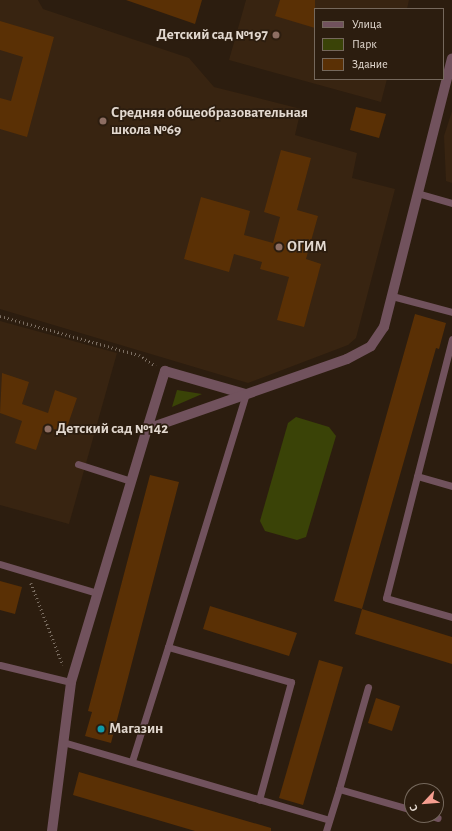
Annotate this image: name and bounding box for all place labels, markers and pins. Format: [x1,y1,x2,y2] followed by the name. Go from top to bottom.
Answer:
[156,26,268,44] place label: Детский сад №197
[271,30,281,40] marker: Детский сад №197
[111,103,308,138] place label: Средняя общеобразовательная школа №69
[98,116,108,126] marker: Средняя общеобразовательная школа №69
[287,238,327,256] place label: ОГИМ
[274,242,284,252] marker: ОГИМ
[56,420,168,438] place label: Детский сад №142
[43,424,53,434] marker: Детский сад №142
[109,720,163,738] place label: Магазин
[96,724,106,734] marker: Магазин

